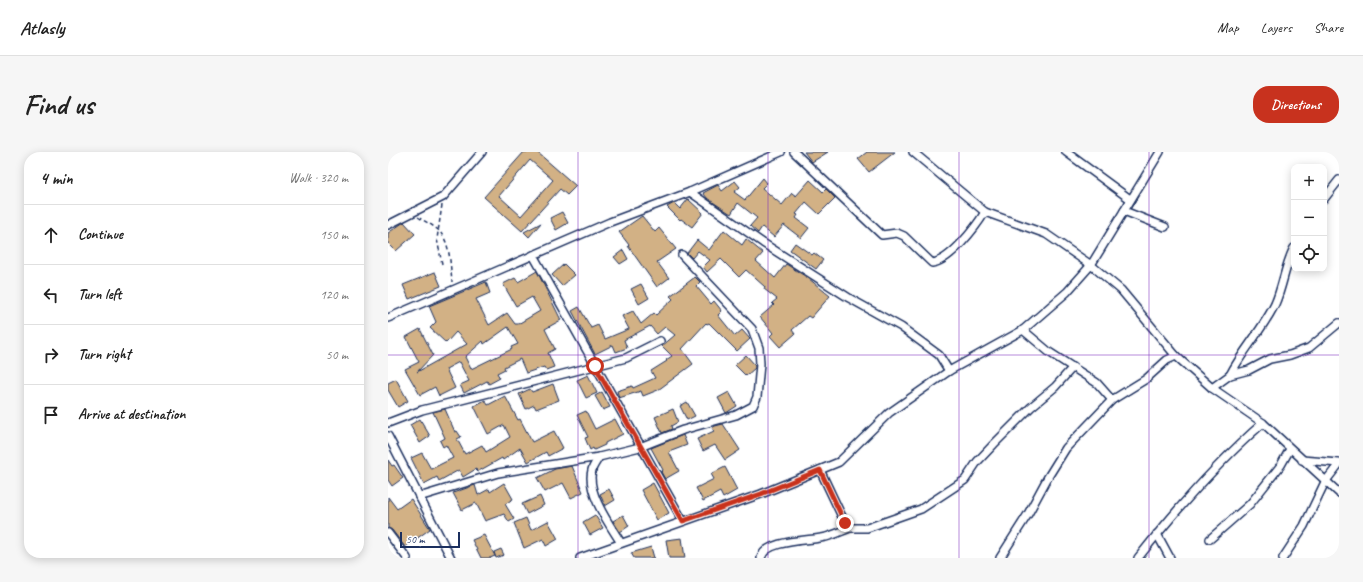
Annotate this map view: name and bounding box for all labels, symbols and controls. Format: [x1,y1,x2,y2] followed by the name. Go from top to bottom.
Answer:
[20,16,64,40] text: Atlasly
[1217,19,1239,36] text: Map
[1261,19,1292,36] text: Layers
[1314,19,1343,36] text: Share
[1253,86,1339,123] button: Directions
[24,87,94,122] text: Find us
[1291,164,1327,272] map controls
[1291,164,1327,200] button: +
[40,168,73,189] text: 4 min
[289,170,348,186] text: Walk · 320 m
[1291,200,1327,236] button: −
[40,224,62,246] icon: ahead
[78,225,123,244] text: Continue
[320,227,348,243] text: 150 m
[1291,236,1327,272] button: locate
[40,284,62,306] icon: left
[78,285,121,304] text: Turn left
[320,287,348,303] text: 120 m
[40,344,62,366] icon: right
[78,345,131,364] text: Turn right
[326,347,348,363] text: 50 m
[586,357,604,375] route start
[40,404,62,426] icon: arrive
[78,405,185,424] text: Arrive at destination
[836,514,854,532] route end
[400,530,460,549] scale bar
[406,532,425,546] text: 50 m

